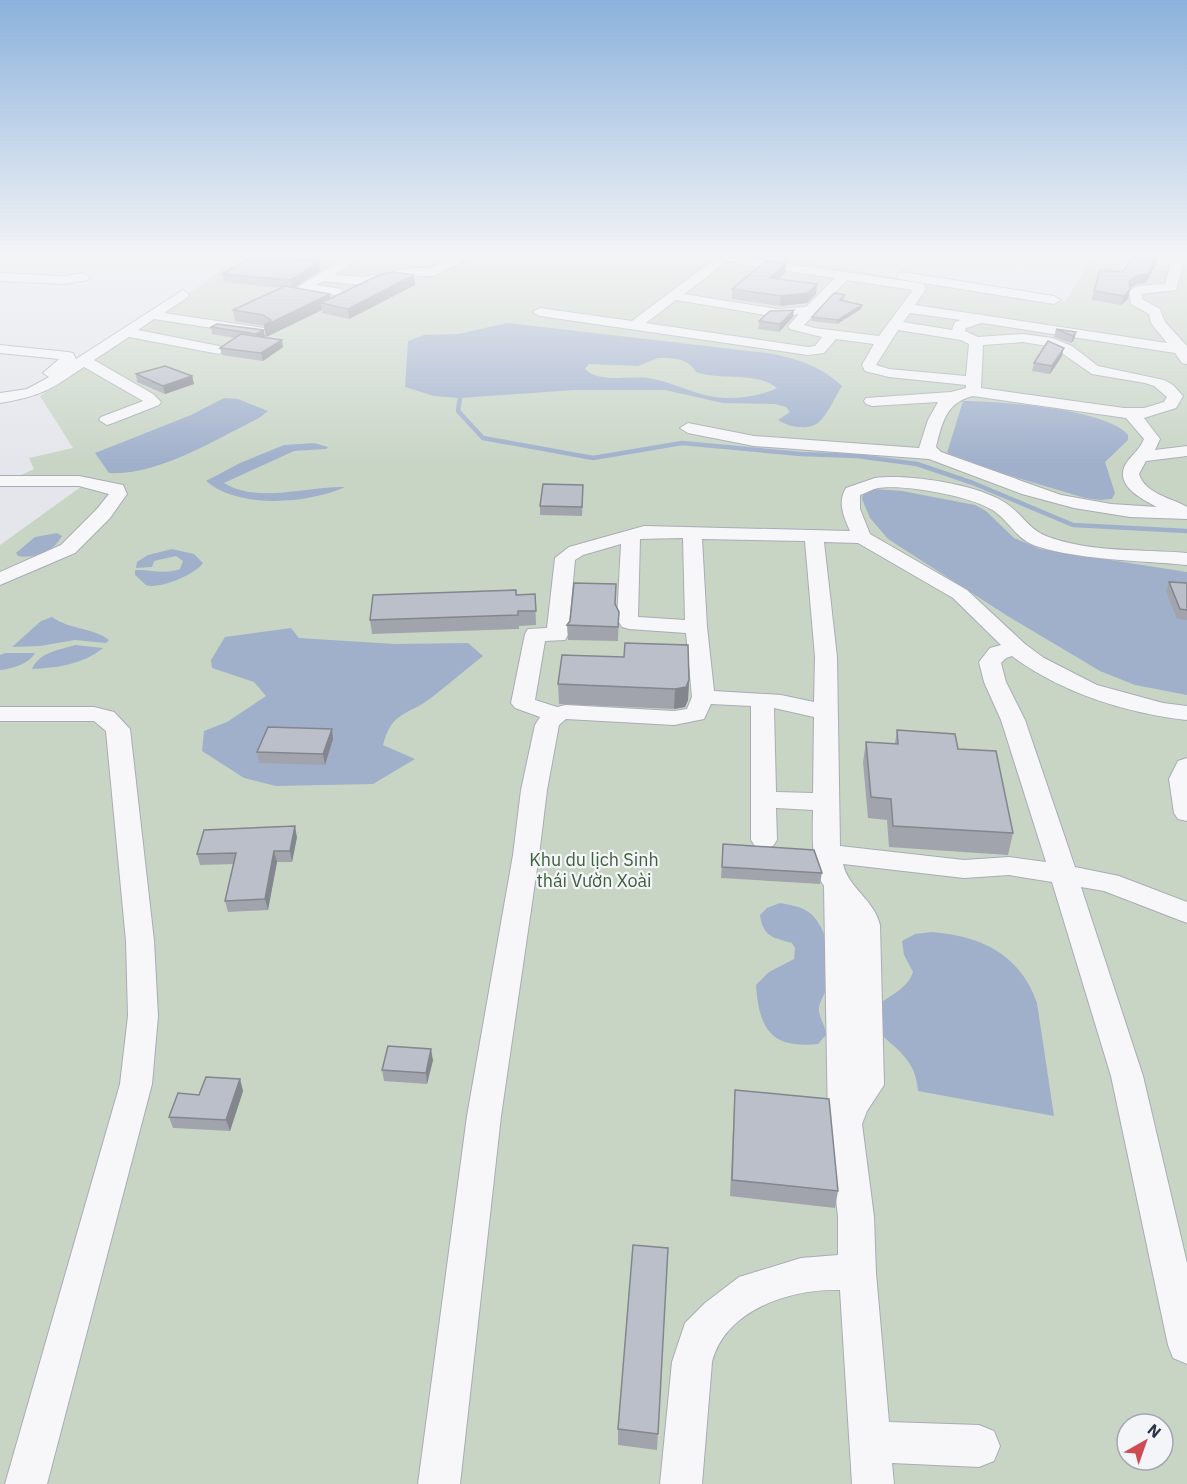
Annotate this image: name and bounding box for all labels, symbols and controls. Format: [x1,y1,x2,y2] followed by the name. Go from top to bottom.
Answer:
[529,848,659,892] park label: Khu du lịch Sinh thái Vườn Xoài
[1115,1412,1175,1472] north arrow
[1144,1419,1166,1442] text: N

